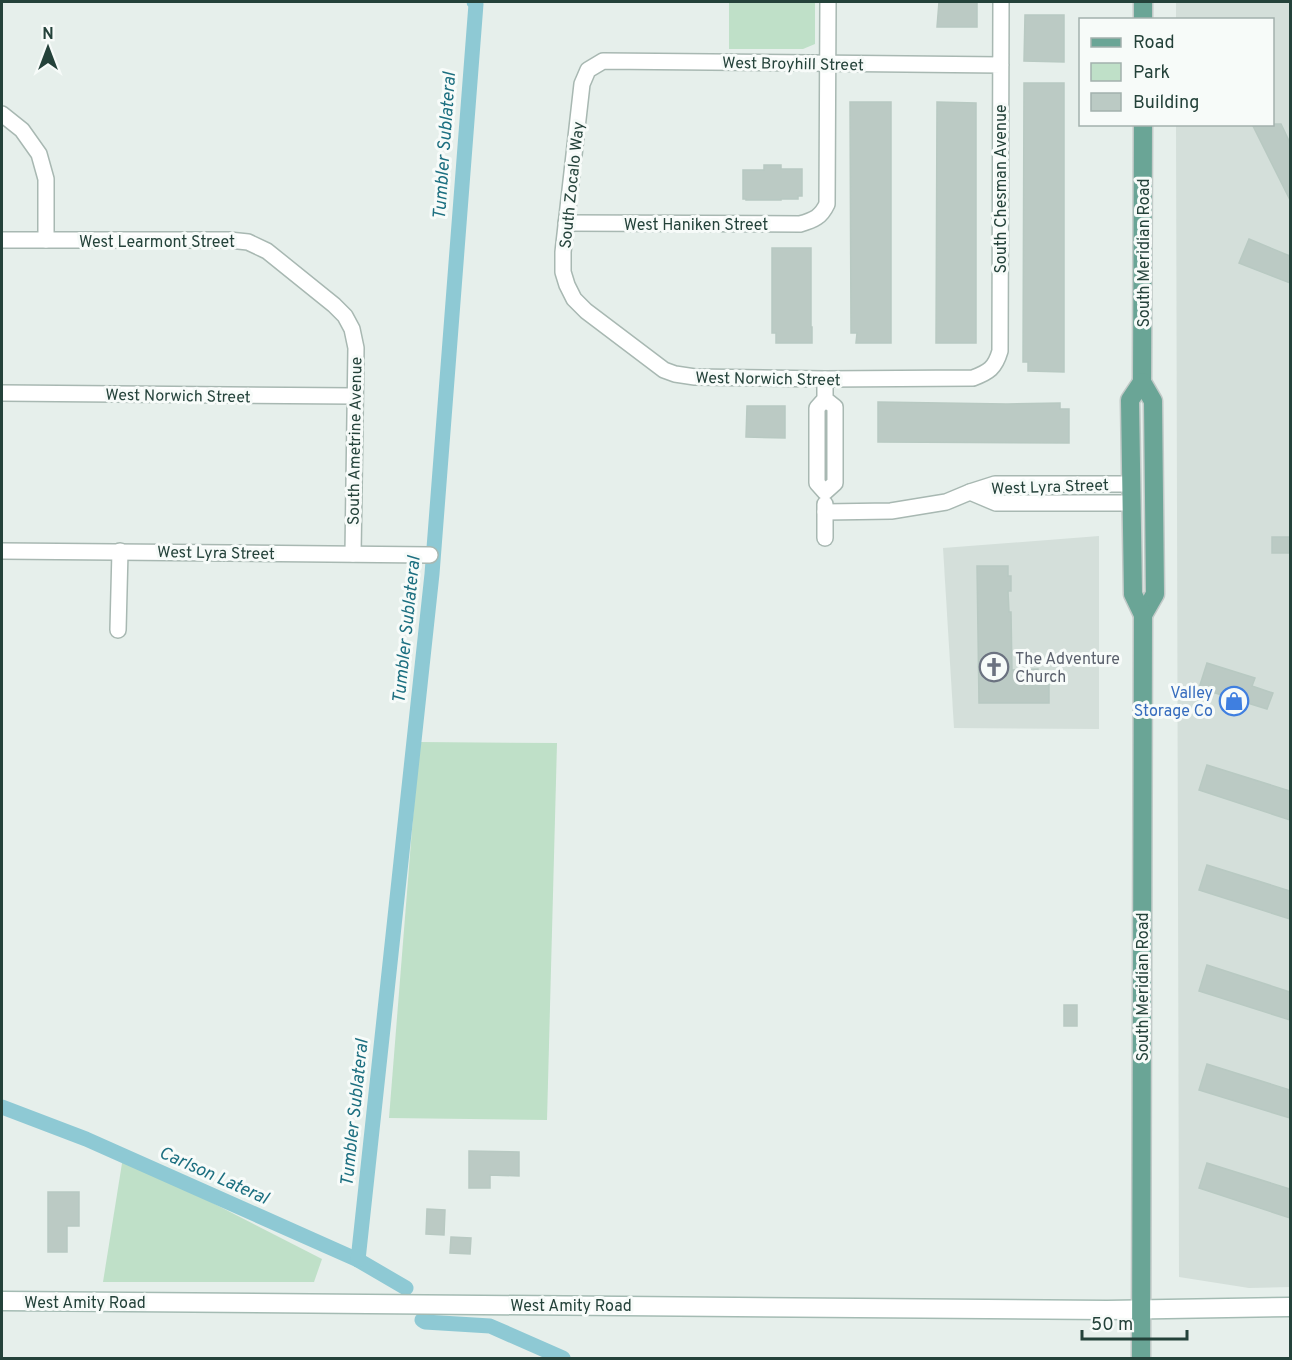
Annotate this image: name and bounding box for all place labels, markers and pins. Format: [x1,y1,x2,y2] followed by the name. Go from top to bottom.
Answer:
[1015,650,1120,688] place label: The Adventure Church
[978,651,1010,683] church icon: The Adventure Church
[1134,684,1213,722] place label: Valley Storage Co
[1218,685,1250,717] shop icon: Valley Storage Co

